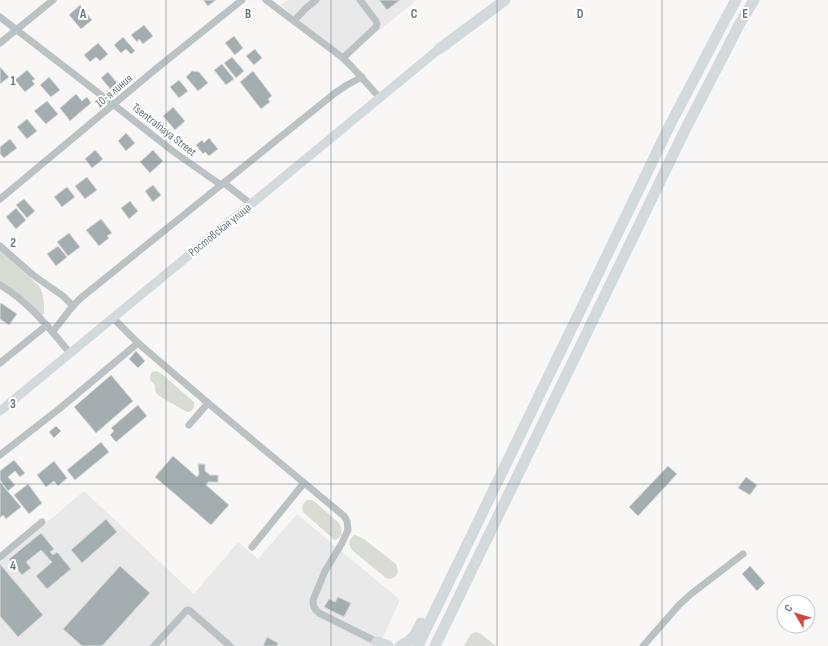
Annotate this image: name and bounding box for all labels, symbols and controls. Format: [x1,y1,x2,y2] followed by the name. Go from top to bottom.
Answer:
[79,6,87,22] text: A
[245,6,251,22] text: B
[411,6,418,22] text: C
[577,6,584,22] text: D
[742,6,748,22] text: E
[92,71,136,111] street label: 10-я линия
[10,73,16,89] text: 1
[129,100,200,160] street label: Tsentralnaya Street
[186,200,255,260] street label: Ростовская улица
[10,235,16,251] text: 2
[10,396,16,412] text: 3
[10,558,16,574] text: 4
[776,594,816,634] north arrow
[782,602,796,614] text: С

